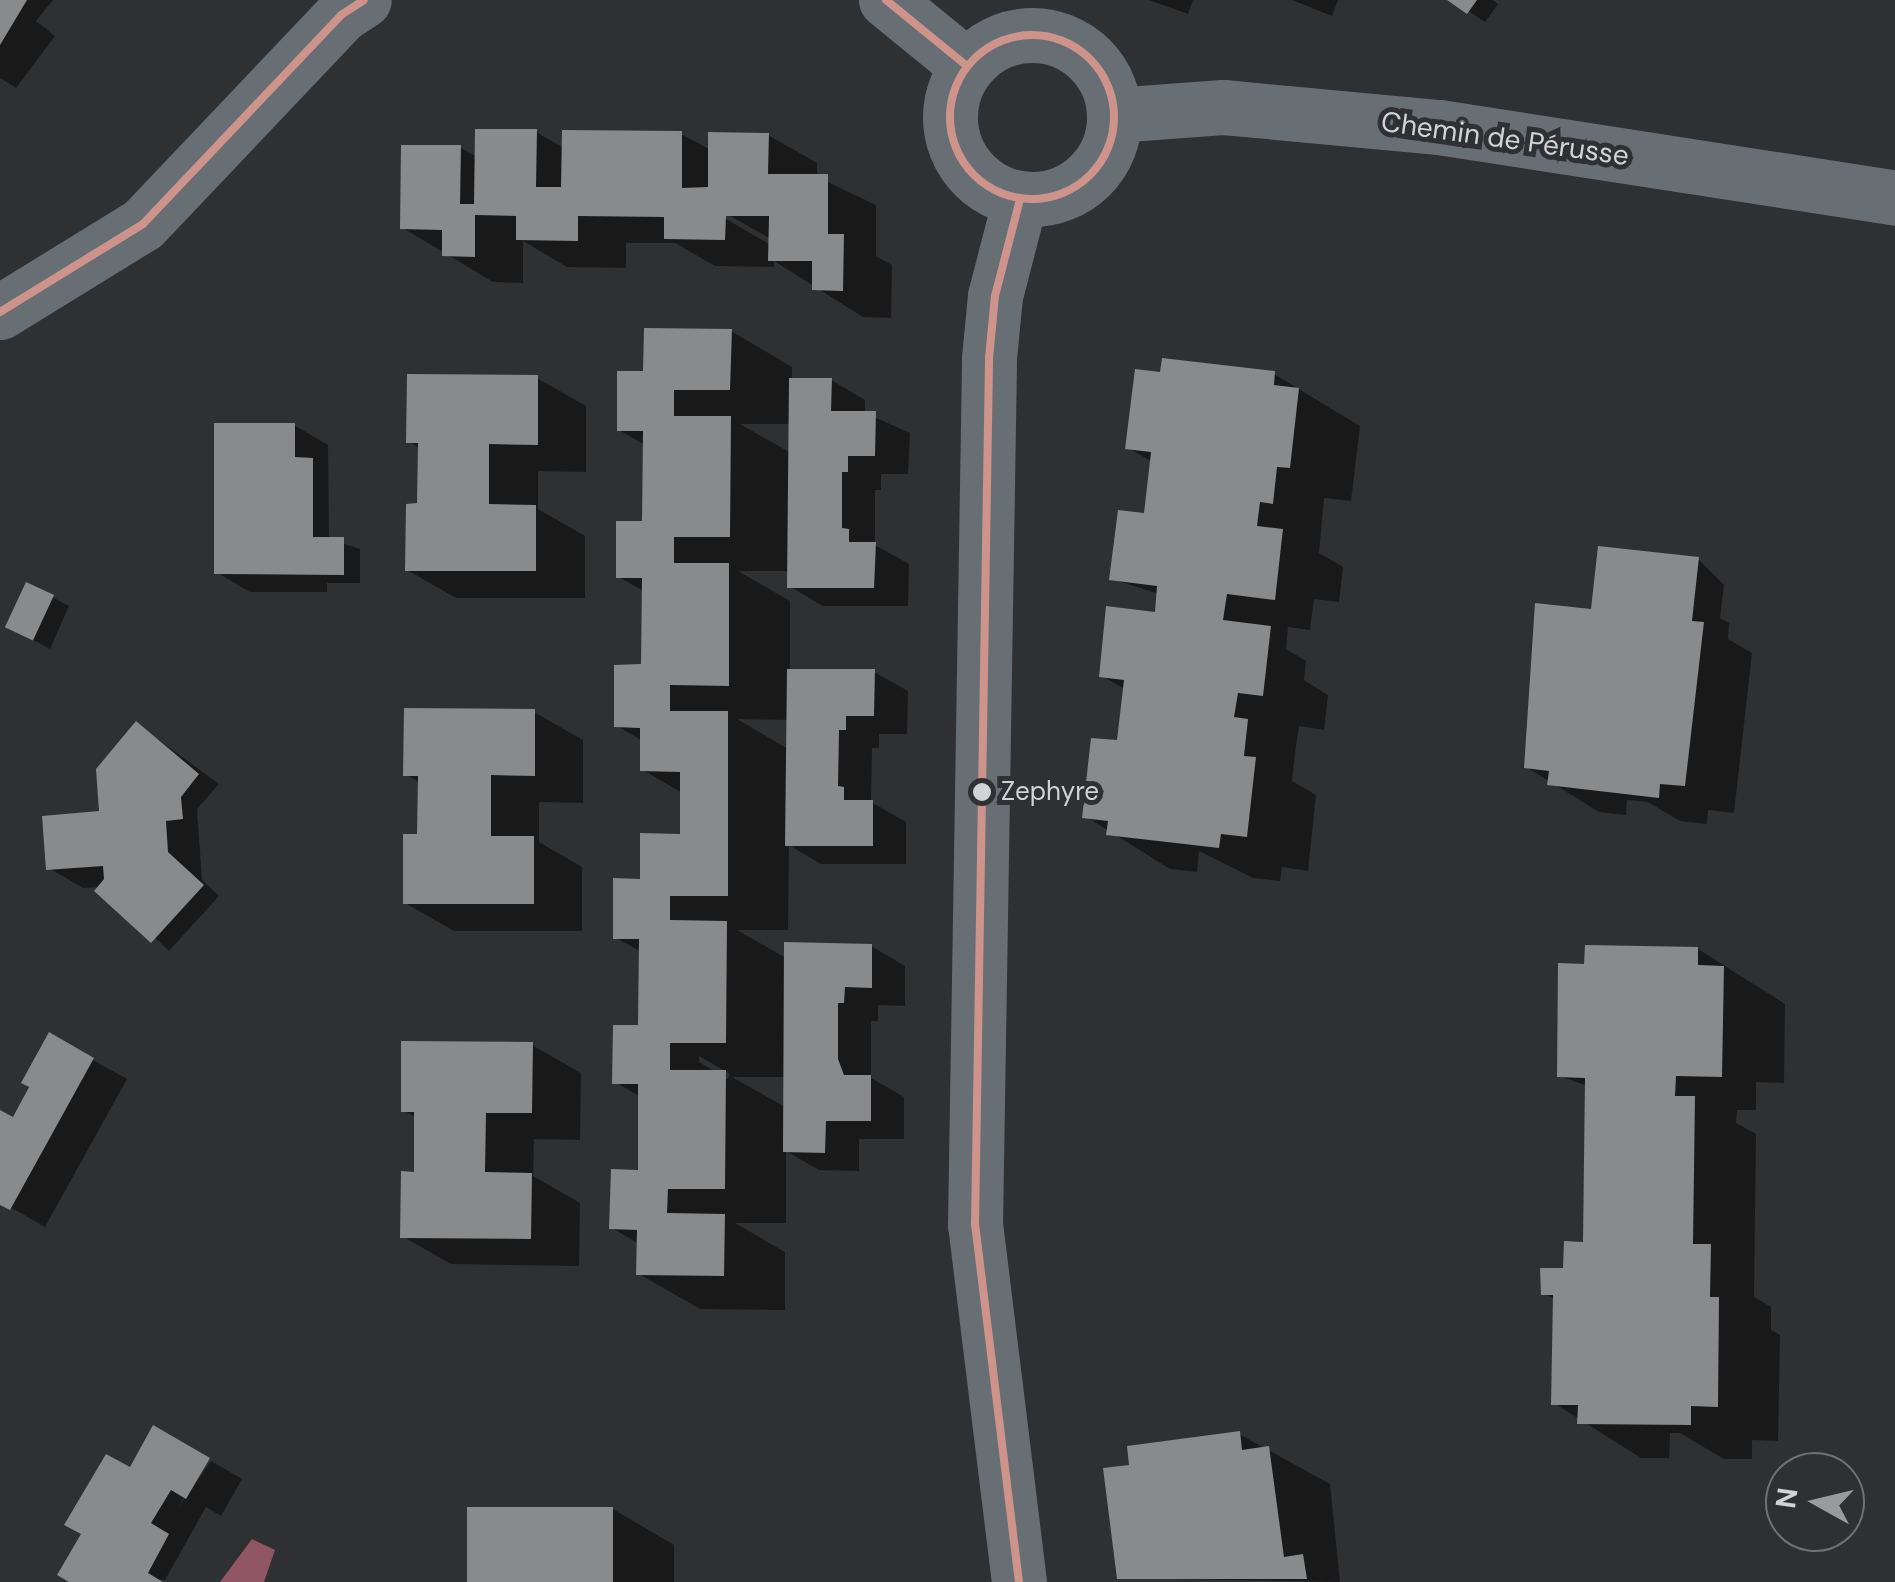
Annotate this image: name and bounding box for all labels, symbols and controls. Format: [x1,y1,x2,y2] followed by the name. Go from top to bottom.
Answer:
[1379,105,1631,173] street label: Chemin de Pérusse
[1001,776,1099,808] place label: Zephyre
[972,782,992,802] marker: Zephyre
[1765,1452,1865,1552] north arrow
[1767,1485,1807,1511] text: N

